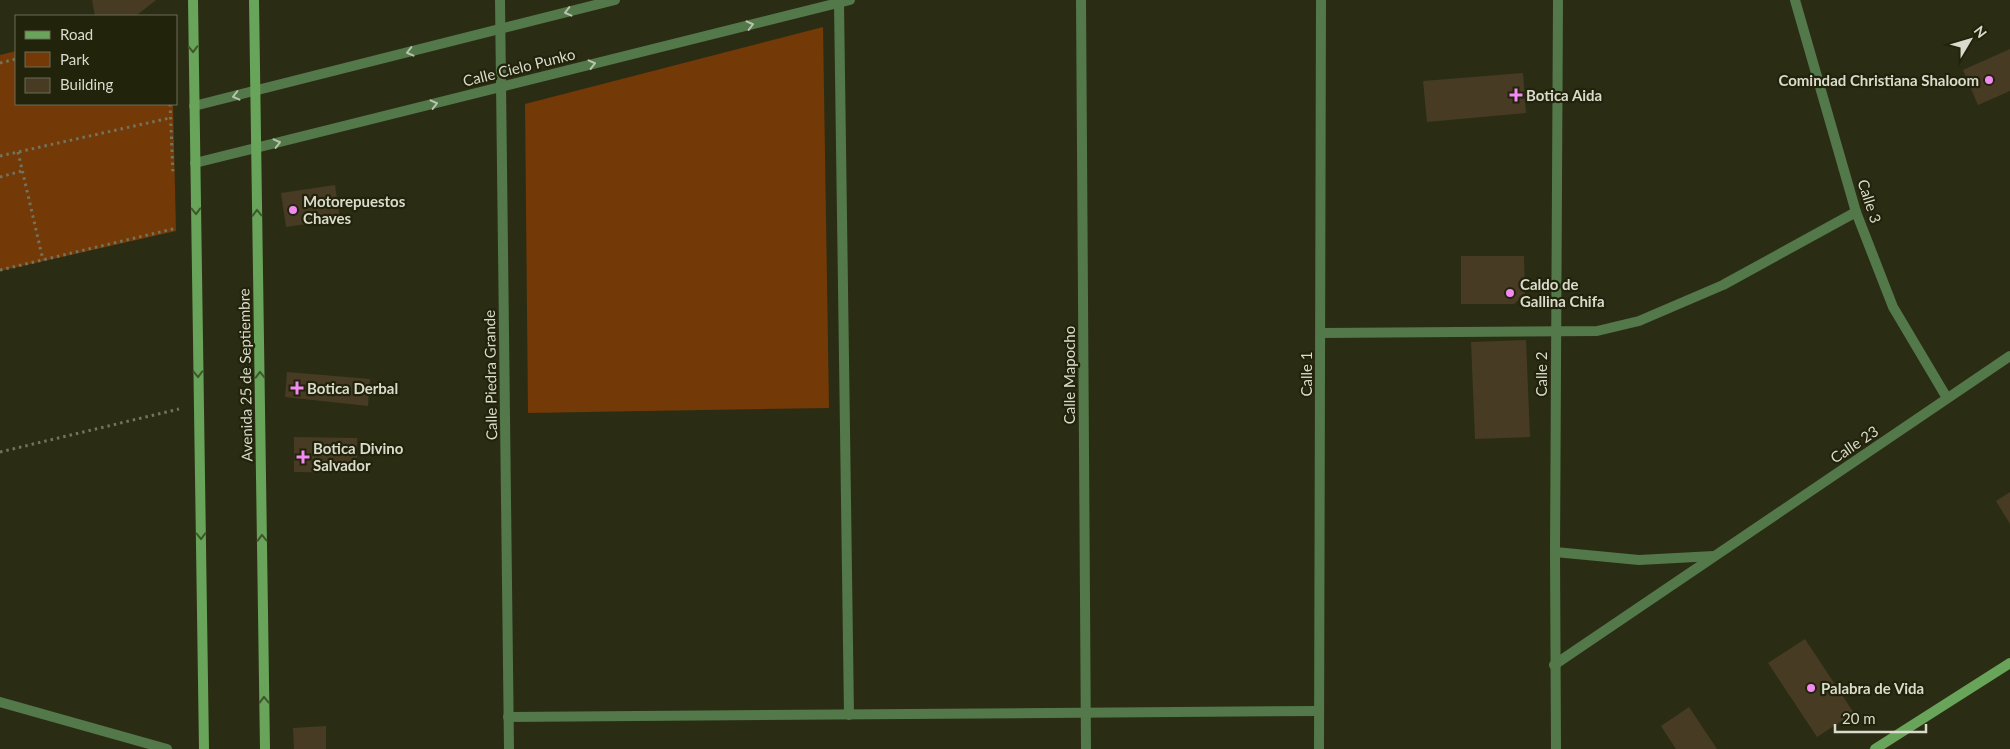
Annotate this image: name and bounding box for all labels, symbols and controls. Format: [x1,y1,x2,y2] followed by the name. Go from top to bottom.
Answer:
[563,6,572,17] one-way arrow
[15,15,178,105] legend
[1945,15,1995,65] north arrow
[745,20,754,31] one-way arrow
[1971,22,1991,41] text: N
[60,25,93,43] text: Road
[461,44,577,90] street label: Calle Cielo Punko
[188,45,199,53] one-way arrow
[406,46,415,57] one-way arrow
[60,50,90,68] text: Park
[588,59,597,70] one-way arrow
[1778,71,1979,89] place label: Comindad Christiana Shaloom
[1983,74,1995,86] marker: Comindad Christiana Shaloom
[60,75,113,93] text: Building
[1526,86,1602,104] place label: Botica Aida
[1510,89,1522,101] marker: Botica Aida
[232,90,240,100] one-way arrow
[430,99,438,109] one-way arrow
[272,138,281,149] one-way arrow
[1854,177,1886,225] street label: Calle 3
[303,192,406,227] place label: Motorepuestos Chaves
[287,204,299,216] marker: Motorepuestos Chaves
[191,208,201,215] one-way arrow
[252,209,262,216] one-way arrow
[1520,275,1605,310] place label: Caldo de Gallina Chifa
[1504,287,1516,299] marker: Caldo de Gallina Chifa
[234,288,256,462] street label: Avenida 25 de Septiembre
[480,310,500,440] street label: Calle Piedra Grande
[1060,326,1078,424] street label: Calle Mapocho
[1297,351,1315,397] street label: Calle 1
[1532,351,1550,397] street label: Calle 2
[193,370,204,378] one-way arrow
[254,371,265,379] one-way arrow
[307,379,398,397] place label: Botica Derbal
[291,382,303,394] marker: Botica Derbal
[1827,422,1881,466] street label: Calle 23
[313,439,404,474] place label: Botica Divino Salvador
[297,451,309,463] marker: Botica Divino Salvador
[196,532,206,540] one-way arrow
[257,534,267,542] one-way arrow
[1821,679,1924,697] place label: Palabra de Vida
[1805,682,1817,694] marker: Palabra de Vida
[259,696,270,704] one-way arrow
[1835,702,1926,734] scale bar
[1842,709,1876,727] text: 20 m

